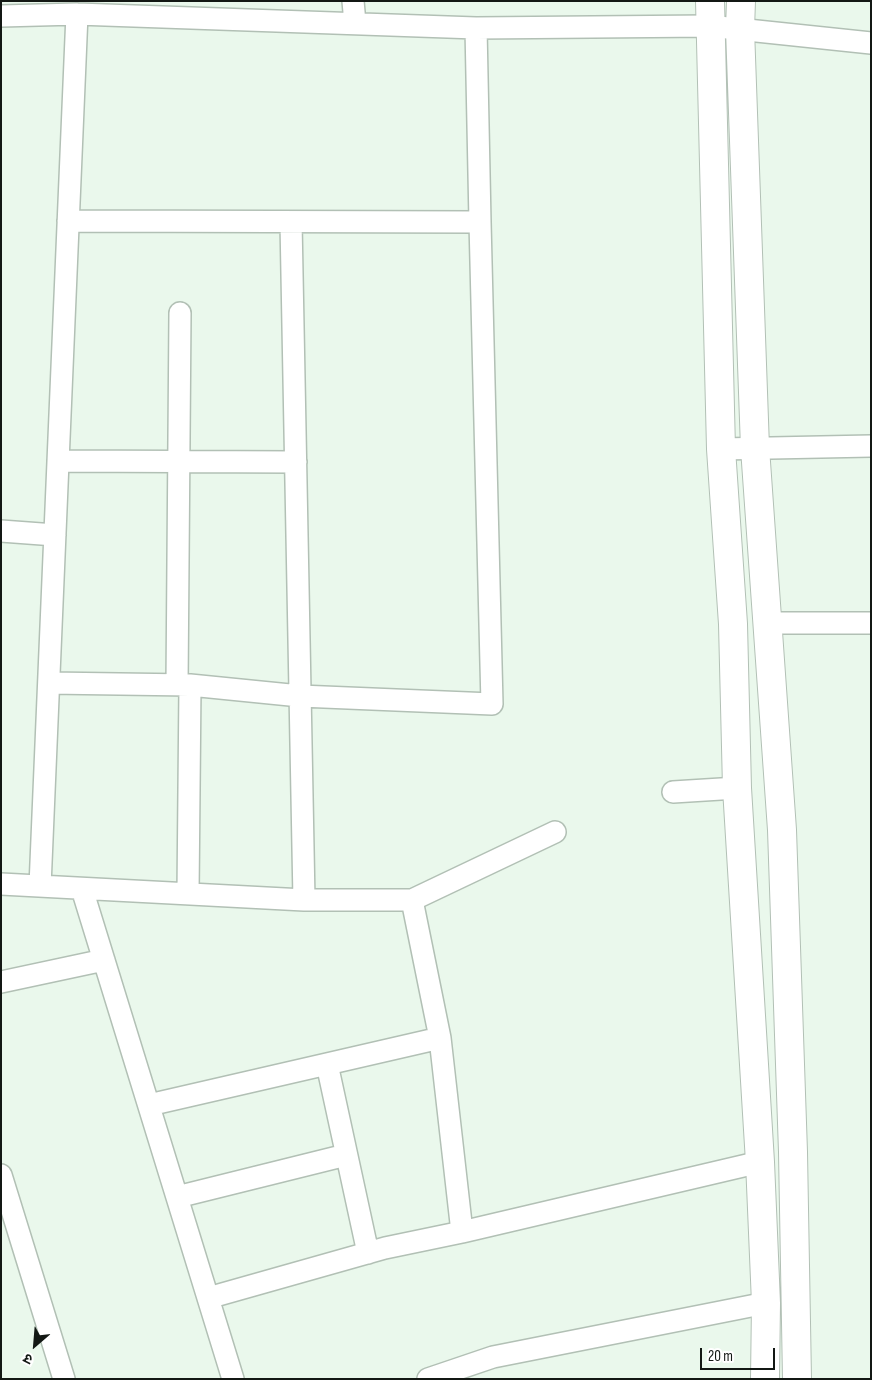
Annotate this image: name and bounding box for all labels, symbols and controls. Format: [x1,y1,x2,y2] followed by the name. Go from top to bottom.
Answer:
[10,1320,60,1370] north arrow
[702,1338,777,1370] scale bar
[708,1347,733,1366] text: 20 m
[20,1349,35,1368] text: उ

